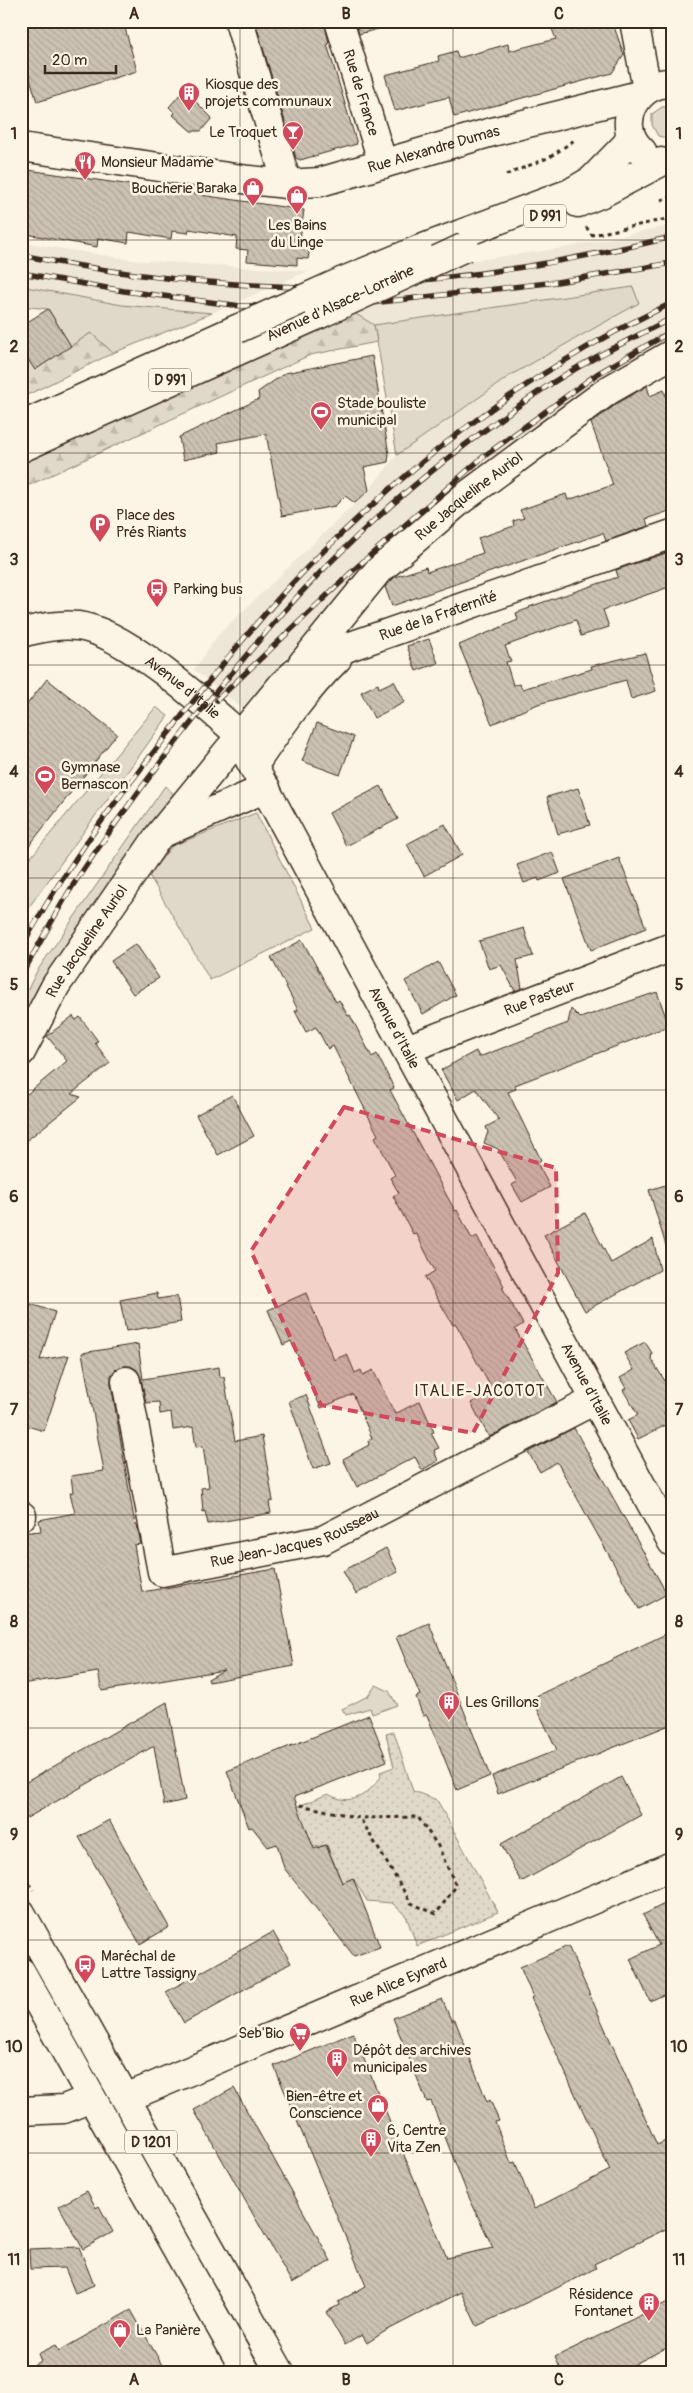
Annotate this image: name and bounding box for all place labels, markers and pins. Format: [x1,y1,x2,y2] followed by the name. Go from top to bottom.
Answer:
[205,75,332,111] place label: Kiosque des projets communaux
[177,81,201,112] building icon: Kiosque des projets communaux
[281,120,305,151] bar icon: Le Troquet
[209,123,278,142] place label: Le Troquet
[73,150,97,181] restaurant icon: Monsieur Madame
[101,153,214,172] place label: Monsieur Madame
[241,176,265,207] shop icon: Boucherie Baraka
[131,179,237,198] place label: Boucherie Baraka
[285,184,309,215] shop icon: Les Bains du Linge
[268,216,327,252] place label: Les Bains du Linge
[337,394,427,430] place label: Stade bouliste municipal
[309,400,333,431] sports icon: Stade bouliste municipal
[116,506,187,542] place label: Place des Prés Riants
[88,512,112,543] parking icon: Place des Prés Riants
[145,577,169,608] bus stop icon: Parking bus
[173,580,243,599] place label: Parking bus
[61,758,128,794] place label: Gymnase Bernascon
[33,764,57,795] sports icon: Gymnase Bernascon
[437,1690,461,1721] building icon: Les Grillons
[465,1693,539,1712] place label: Les Grillons
[101,1947,197,1983] place label: Maréchal de Lattre Tassigny
[73,1953,97,1984] bus stop icon: Maréchal de Lattre Tassigny
[288,2021,312,2052] supermarket icon: Seb'Bio
[238,2024,284,2043] place label: Seb'Bio
[353,2041,471,2077] place label: Dépôt des archives municipales
[325,2047,349,2078] building icon: Dépôt des archives municipales
[286,2087,363,2123] place label: Bien-être et Conscience
[366,2093,390,2124] shop icon: Bien-être et Conscience
[387,2121,447,2157] place label: 6, Centre Vita Zen
[359,2127,383,2158] building icon: 6, Centre Vita Zen
[569,2285,634,2321] place label: Résidence Fontanet
[637,2291,661,2322] building icon: Résidence Fontanet
[108,2318,132,2349] shop icon: La Panière
[136,2321,201,2340] place label: La Panière

